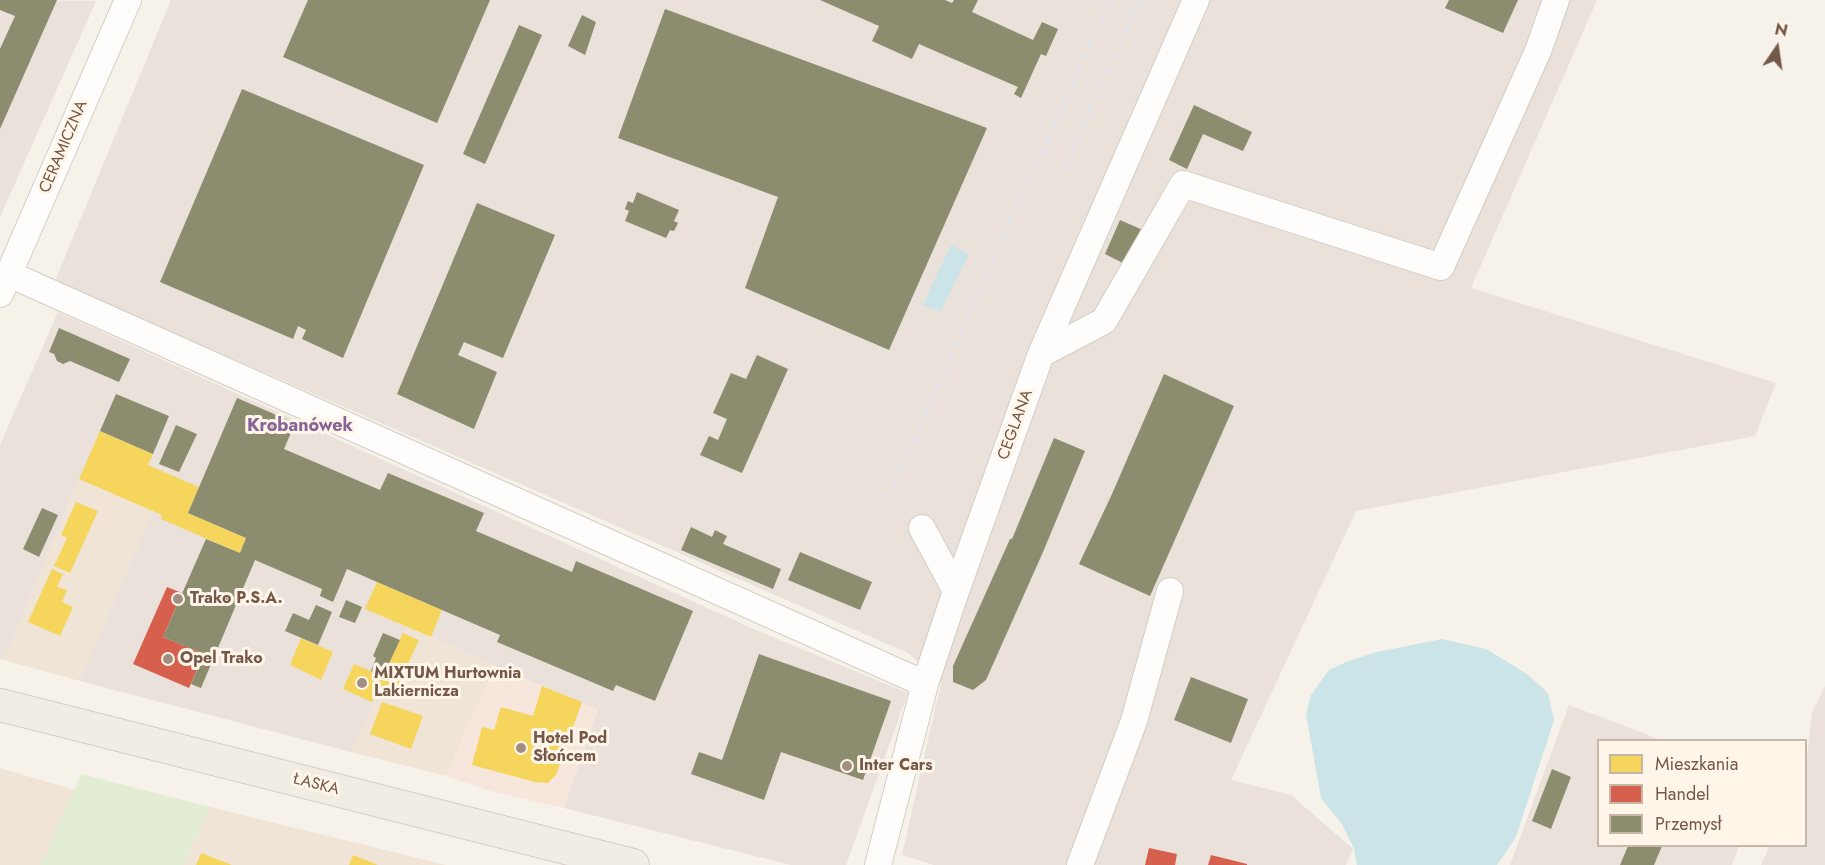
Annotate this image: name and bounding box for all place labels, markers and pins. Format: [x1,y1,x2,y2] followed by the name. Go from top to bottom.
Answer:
[190,589,283,609] place label: Trako P.S.A.
[171,592,185,606] marker: Trako P.S.A.
[180,649,263,669] place label: Opel Trako
[161,652,175,666] marker: Opel Trako
[374,664,521,702] place label: MIXTUM Hurtownia Lakiernicza
[355,676,369,690] marker: MIXTUM Hurtownia Lakiernicza
[533,729,607,767] place label: Hotel Pod Słońcem
[514,741,528,755] marker: Hotel Pod Słońcem
[859,756,933,776] place label: Inter Cars
[840,759,854,773] marker: Inter Cars

